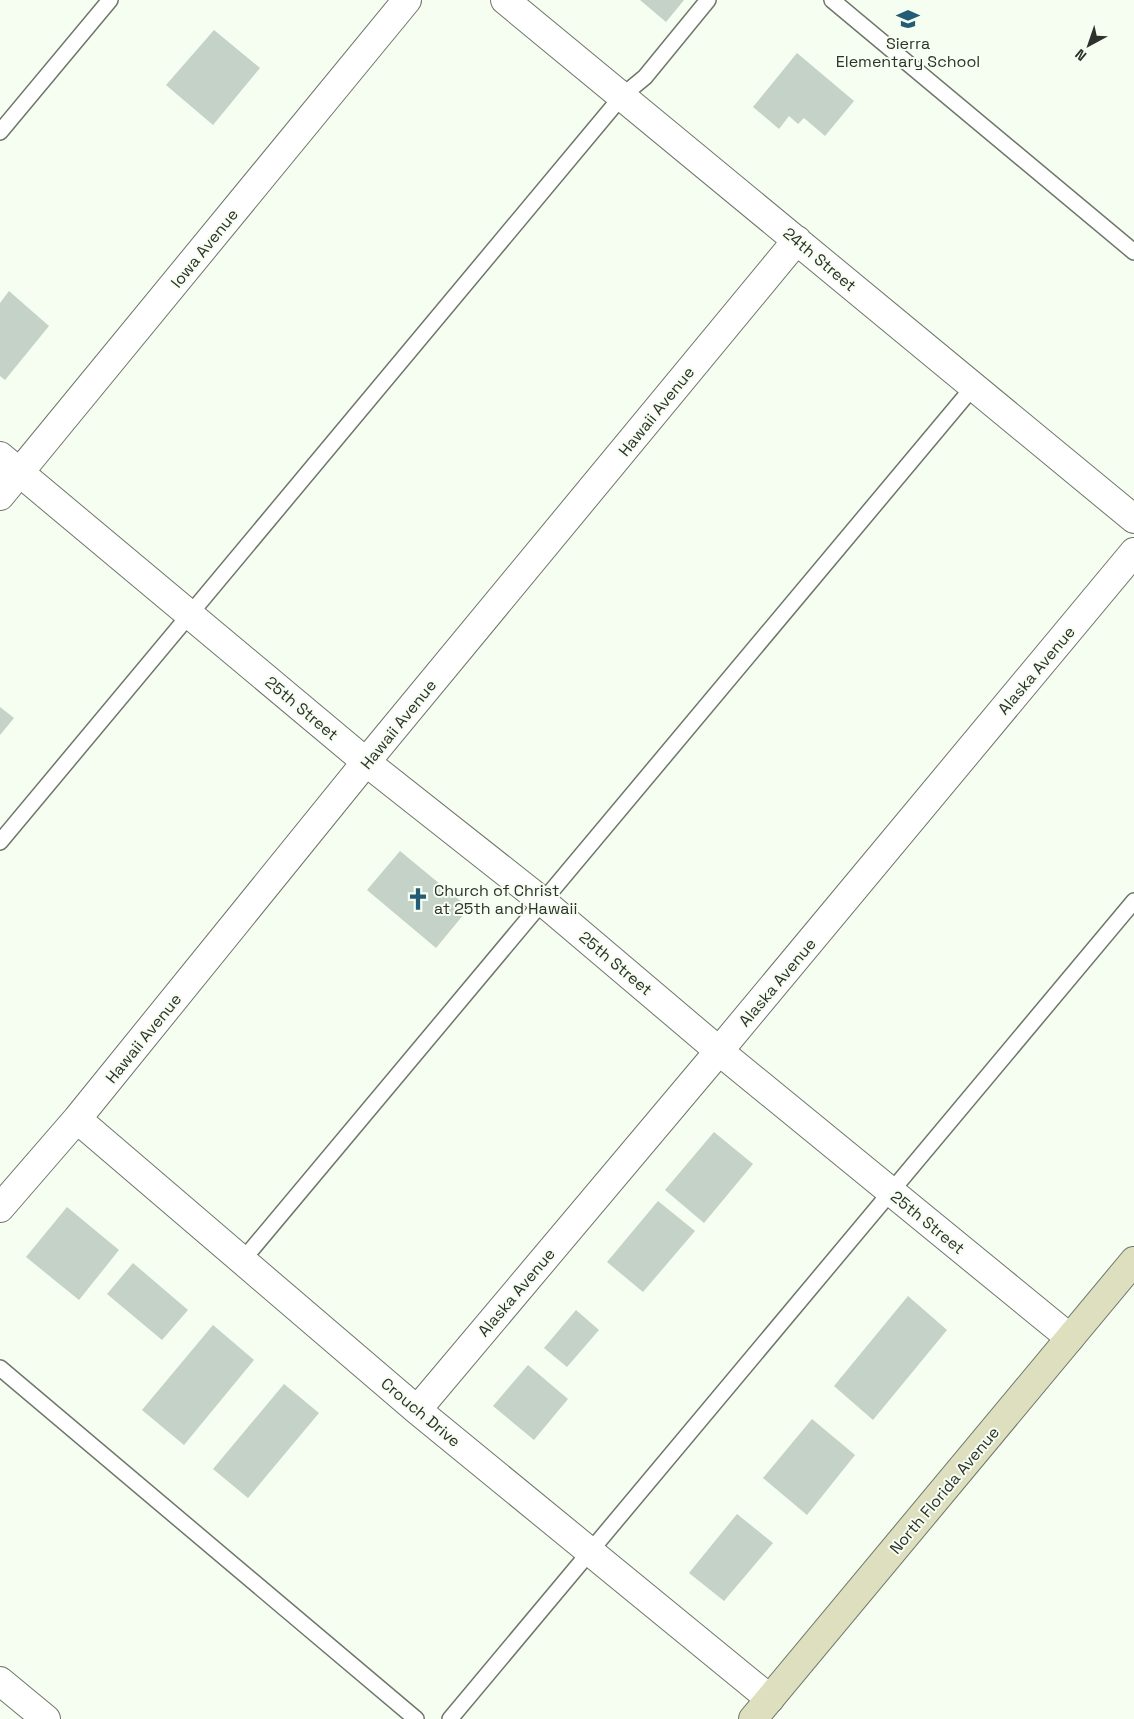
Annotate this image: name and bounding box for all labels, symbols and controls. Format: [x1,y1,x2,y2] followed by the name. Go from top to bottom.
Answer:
[895,6,921,32] school or university icon: Sierra Elementary School
[1064,20,1114,70] north arrow
[836,33,980,72] place label: Sierra Elementary School
[1071,45,1090,65] text: N
[166,204,243,292] street label: Iowa Avenue
[779,223,861,296] street label: 24th Street
[614,362,699,461] street label: Hawaii Avenue
[993,622,1080,719] street label: Alaska Avenue
[261,672,343,745] street label: 25th Street
[356,675,441,774] street label: Hawaii Avenue
[434,880,577,919] place label: Church of Christ at 25th and Hawaii
[405,886,431,912] church icon: Church of Christ at 25th and Hawaii
[575,927,657,1000] street label: 25th Street
[734,934,821,1031] street label: Alaska Avenue
[101,989,186,1088] street label: Hawaii Avenue
[886,1186,969,1259] street label: 25th Street
[473,1244,560,1341] street label: Alaska Avenue
[377,1373,465,1452] street label: Crouch Drive
[885,1422,1004,1558] street label: North Florida Avenue

